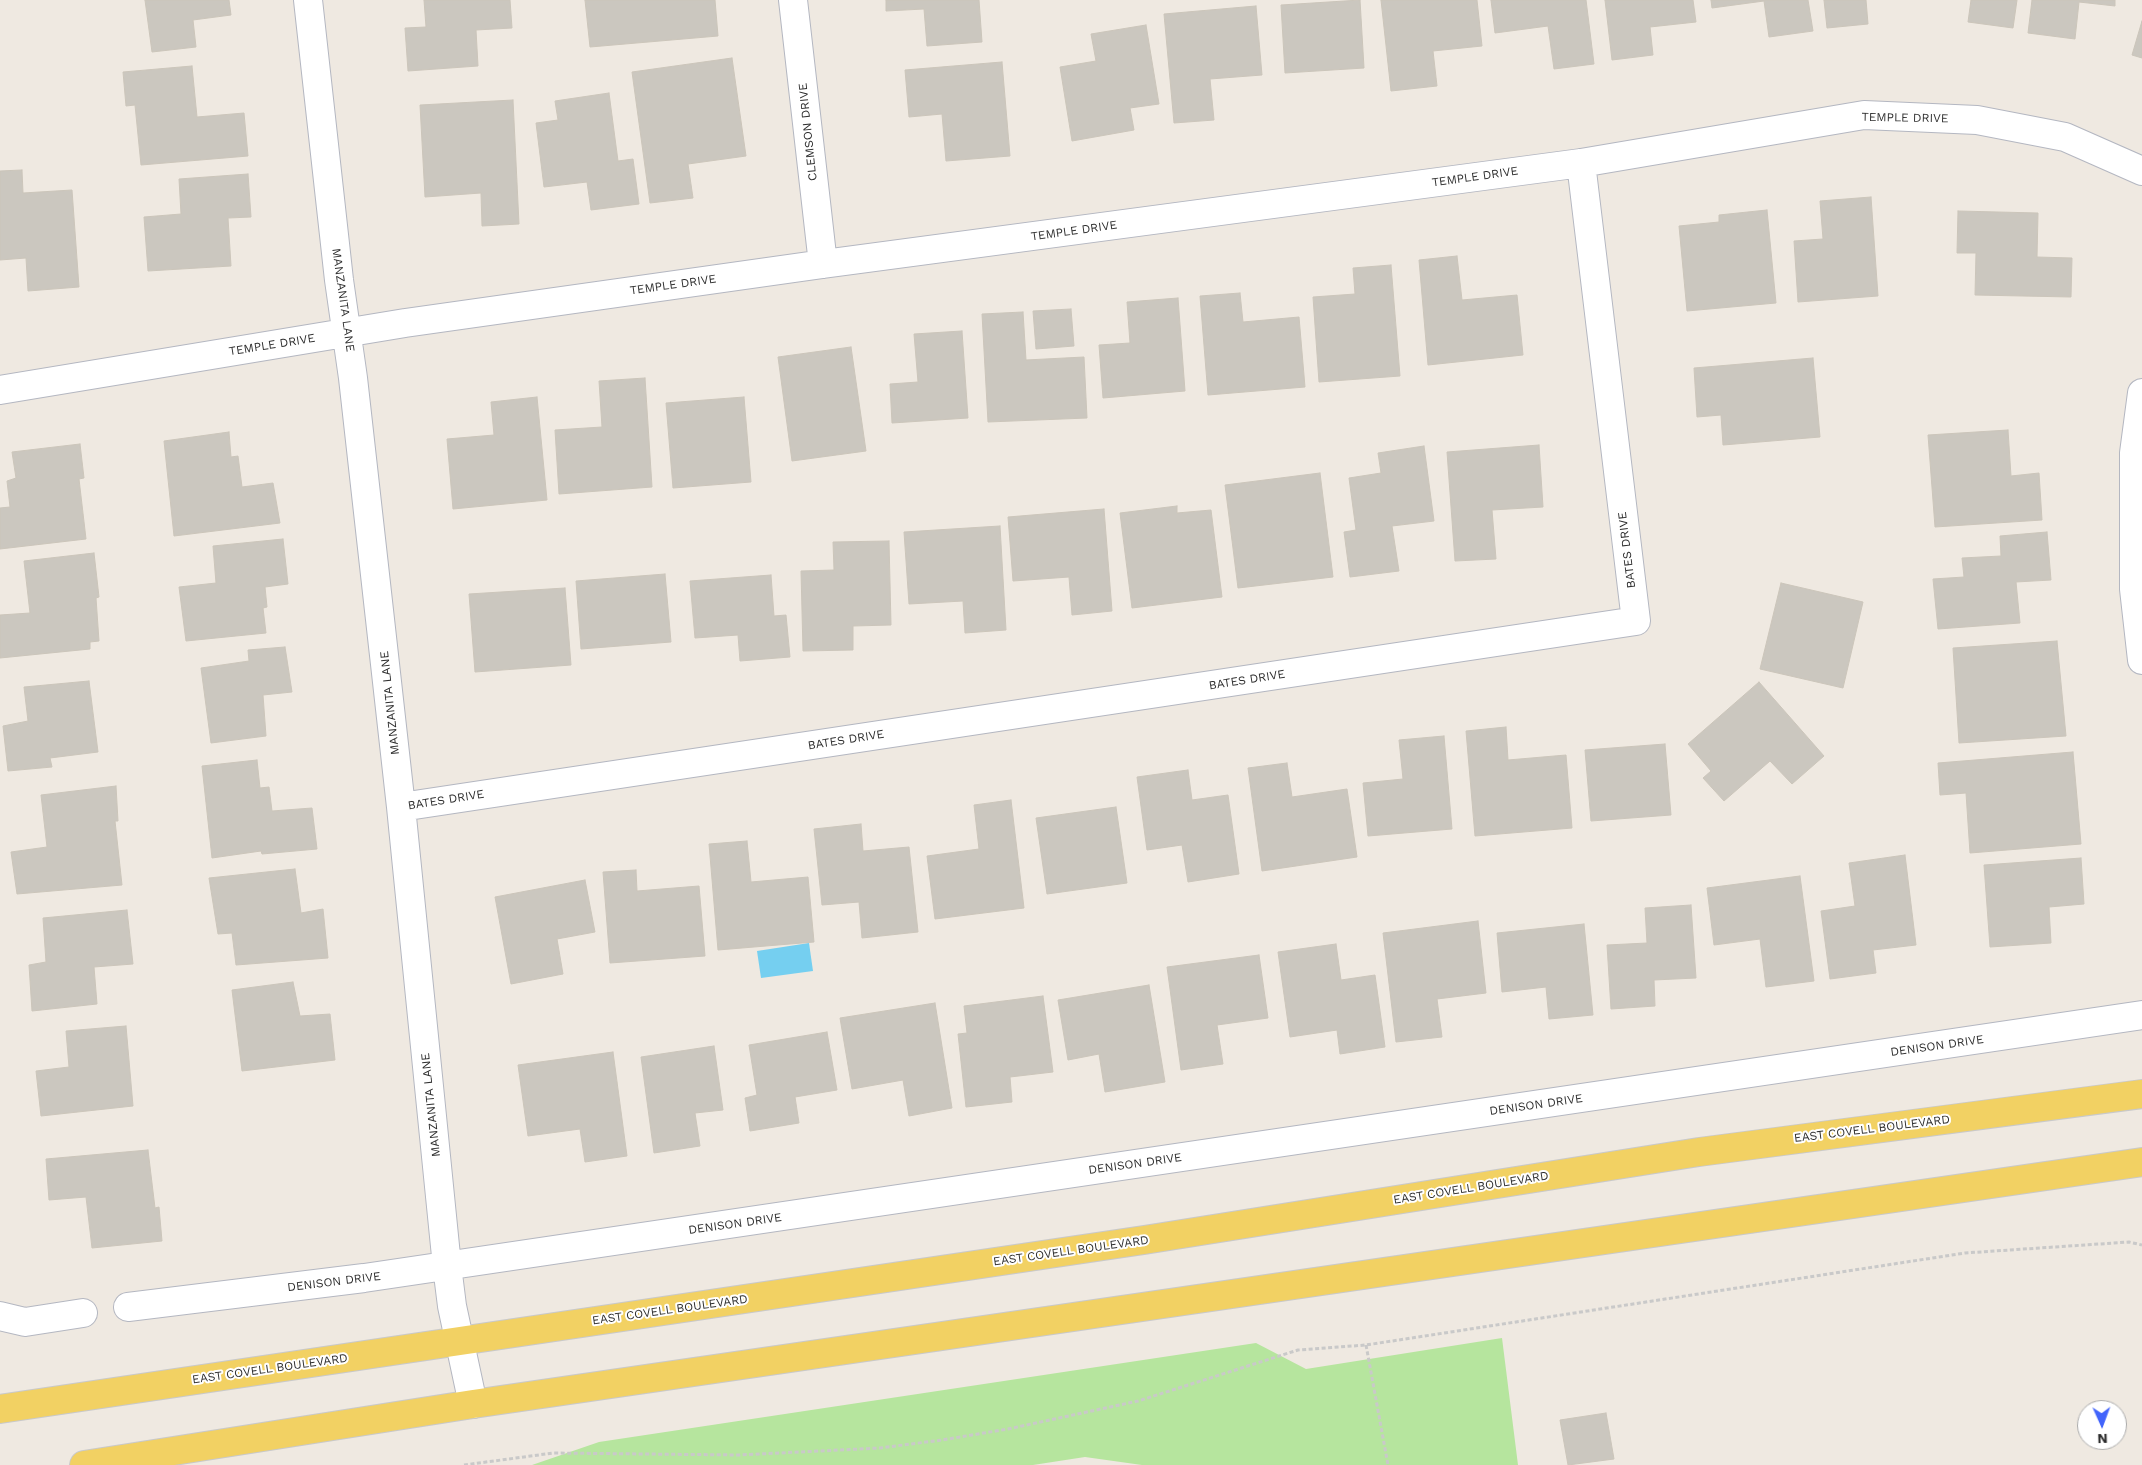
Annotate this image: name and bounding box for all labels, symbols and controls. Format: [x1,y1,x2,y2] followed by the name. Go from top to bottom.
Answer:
[796,82,820,182] street label: CLEMSON DRIVE
[1861,110,1949,126] street label: TEMPLE DRIVE
[1431,164,1519,190] street label: TEMPLE DRIVE
[1030,218,1118,244] street label: TEMPLE DRIVE
[329,247,357,353] street label: MANZANITA LANE
[629,272,717,298] street label: TEMPLE DRIVE
[228,331,316,359] street label: TEMPLE DRIVE
[1615,511,1639,589] street label: BATES DRIVE
[377,650,403,756] street label: MANZANITA LANE
[1208,667,1286,693] street label: BATES DRIVE
[807,727,885,753] street label: BATES DRIVE
[407,787,485,813] street label: BATES DRIVE
[1890,1032,1984,1060] street label: DENISON DRIVE
[418,1052,444,1158] street label: MANZANITA LANE
[1489,1091,1583,1119] street label: DENISON DRIVE
[1793,1112,1951,1146] street label: EAST COVELL BOULEVARD
[1088,1150,1182,1178] street label: DENISON DRIVE
[1392,1169,1550,1207] street label: EAST COVELL BOULEVARD
[688,1210,782,1238] street label: DENISON DRIVE
[992,1233,1150,1269] street label: EAST COVELL BOULEVARD
[287,1269,381,1295] street label: DENISON DRIVE
[591,1292,749,1328] street label: EAST COVELL BOULEVARD
[191,1351,349,1387] street label: EAST COVELL BOULEVARD
[2077,1400,2127,1450] north arrow
[2097,1431,2108,1447] text: N

